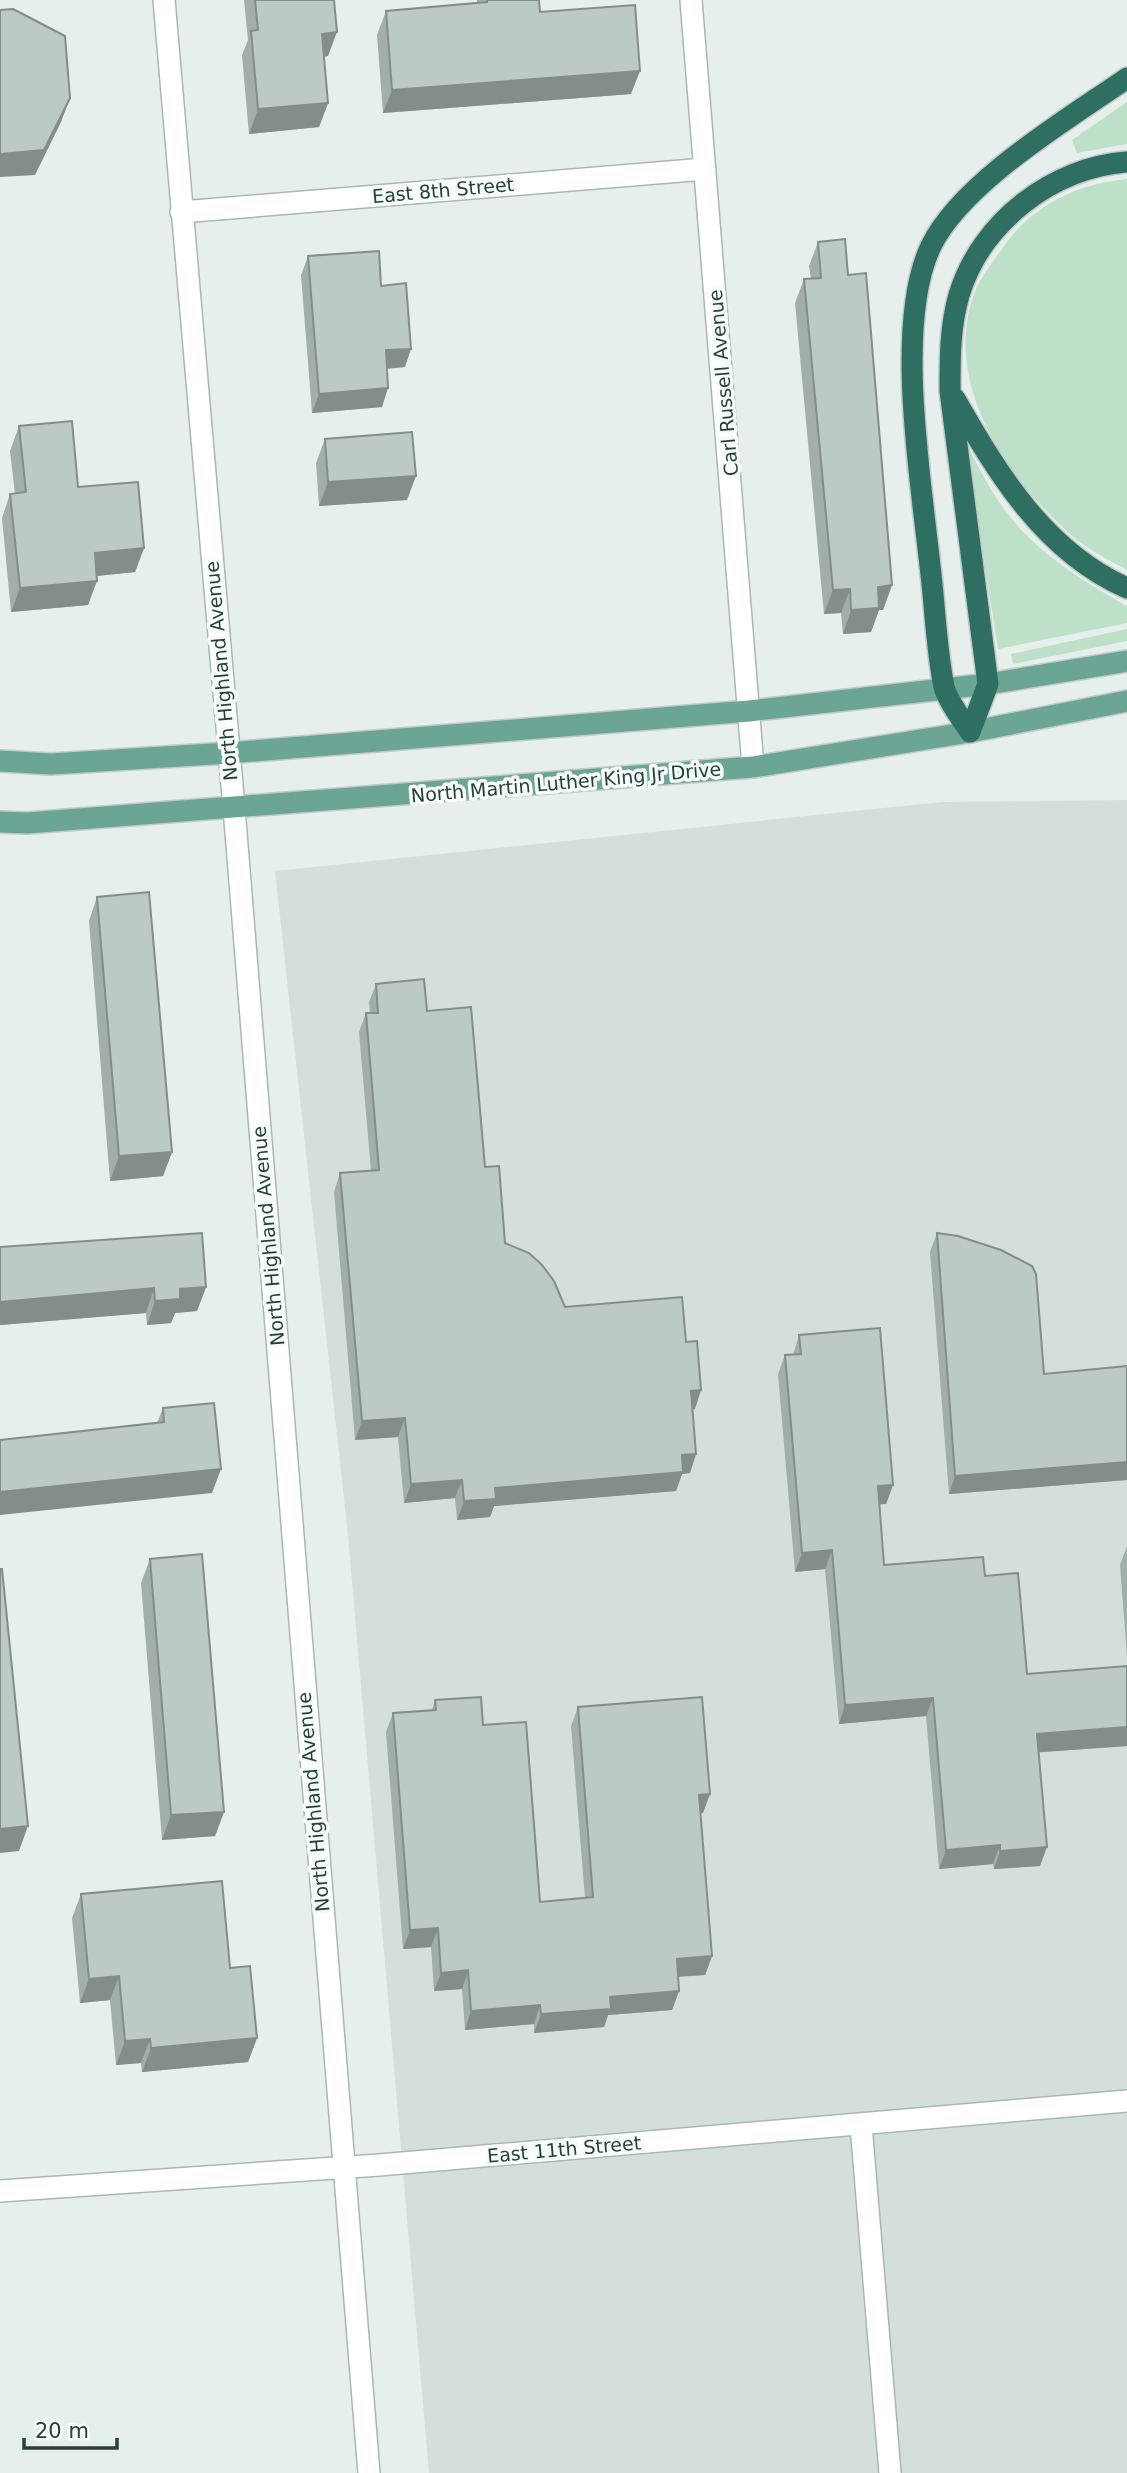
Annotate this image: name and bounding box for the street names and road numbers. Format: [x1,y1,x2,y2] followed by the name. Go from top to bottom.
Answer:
[371,173,515,207] street label: East 8th Street
[704,289,742,477] street label: Carl Russell Avenue
[200,560,242,782] street label: North Highland Avenue
[410,757,722,807] street label: North Martin Luther King Jr Drive
[247,1125,289,1347] street label: North Highland Avenue
[292,1691,334,1913] street label: North Highland Avenue
[486,2131,642,2167] street label: East 11th Street

